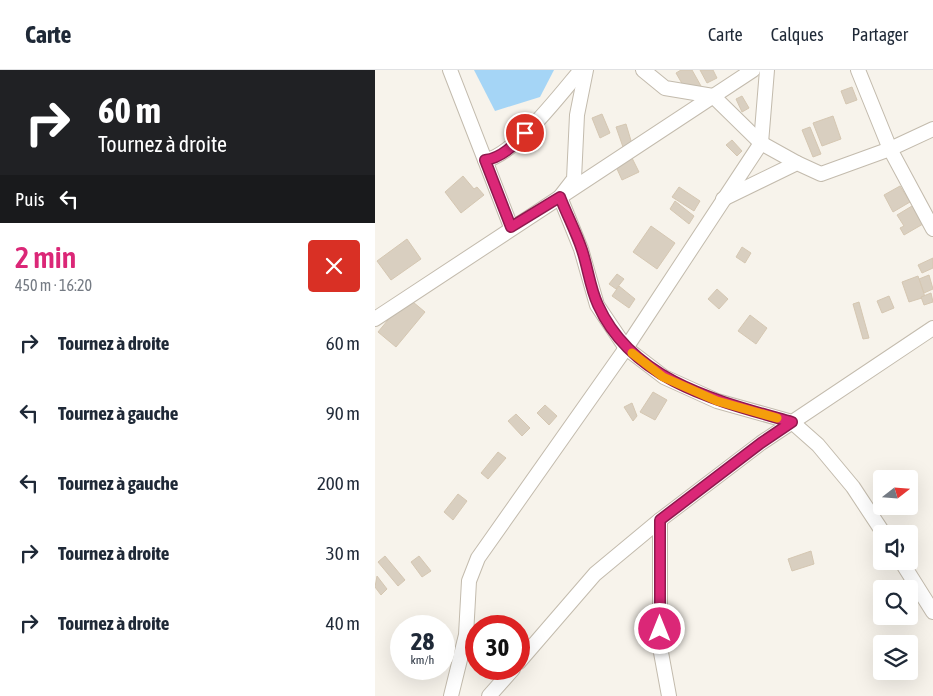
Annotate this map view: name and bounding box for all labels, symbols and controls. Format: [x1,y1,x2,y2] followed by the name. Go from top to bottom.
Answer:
[25,21,71,48] text: Carte
[708,24,743,45] text: Carte
[771,24,824,45] text: Calques
[852,24,908,45] text: Partager
[15,90,80,155] icon: right
[98,90,161,130] text: 60 m
[504,112,546,154] pin
[511,119,539,147] icon: arrive
[98,131,227,157] text: Tournez à droite
[55,185,83,213] icon: left
[15,188,45,210] text: Puis
[15,240,76,274] text: 2 min
[308,240,360,292] button: close
[15,276,92,294] text: 450 m · 16:20
[15,329,43,357] icon: right
[58,332,169,354] text: Tournez à droite
[326,332,360,354] text: 60 m
[15,399,43,427] icon: left
[58,402,178,424] text: Tournez à gauche
[326,402,360,424] text: 90 m
[15,469,43,497] icon: left
[873,470,917,515] north arrow
[873,470,918,680] map controls
[58,472,178,494] text: Tournez à gauche
[317,472,360,494] text: 200 m
[873,525,918,570] button: sound
[15,539,43,567] icon: right
[58,542,169,564] text: Tournez à droite
[326,542,360,564] text: 30 m
[873,580,918,625] button: search
[633,602,685,654] position arrow
[15,609,43,637] icon: right
[58,612,169,634] text: Tournez à droite
[326,612,360,634] text: 40 m
[465,615,530,680] speed limit sign: 30
[411,627,434,655] text: 28
[873,635,918,680] button: layers
[411,653,434,667] text: km/h

